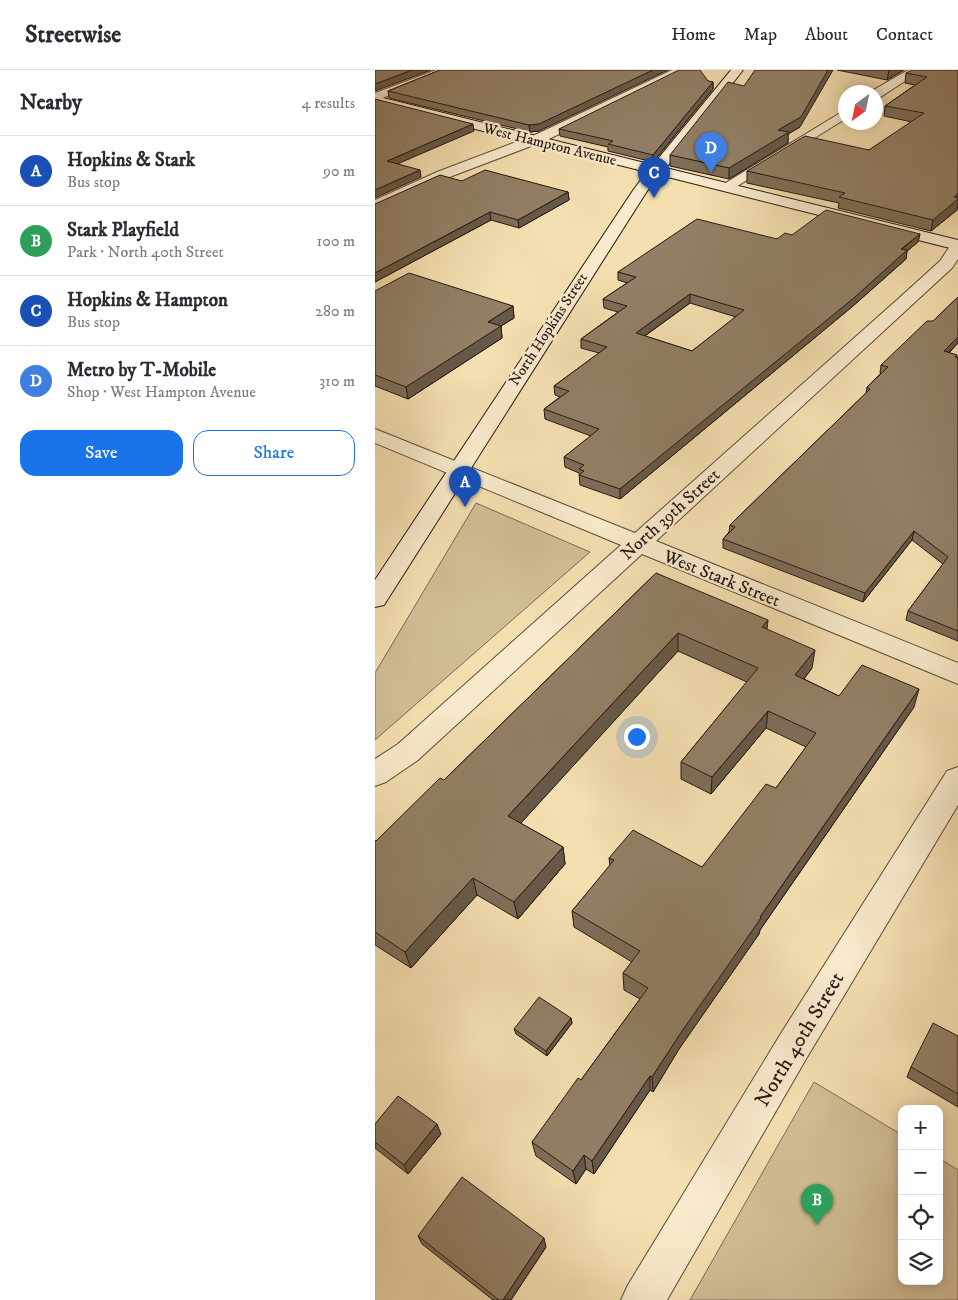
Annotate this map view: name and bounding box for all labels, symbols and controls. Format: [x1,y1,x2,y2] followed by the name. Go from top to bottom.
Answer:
[25,20,121,50] text: Streetwise
[671,24,716,46] text: Home
[744,24,777,46] text: Map
[805,24,848,46] text: About
[876,24,933,46] text: Contact
[838,85,883,130] north arrow
[20,90,82,116] text: Nearby
[302,93,355,113] text: 4 results
[480,119,618,170] street label: West Hampton Avenue
[695,132,727,173] pin: D
[67,149,195,172] text: Hopkins & Stark
[638,157,670,198] pin: C
[31,161,41,181] text: A
[323,161,355,181] text: 90 m
[67,172,120,192] text: Bus stop
[67,219,179,242] text: Stark Playfield
[31,231,41,251] text: B
[317,231,355,251] text: 100 m
[67,242,224,262] text: Park · North 40th Street
[505,269,592,389] street label: North Hopkins Street
[67,289,228,312] text: Hopkins & Hampton
[31,301,41,321] text: C
[315,301,355,321] text: 280 m
[67,312,120,332] text: Bus stop
[67,359,216,382] text: Metro by T-Mobile
[30,371,42,391] text: D
[319,371,355,391] text: 310 m
[67,382,256,402] text: Shop · West Hampton Avenue
[20,430,183,476] button: Save
[193,430,355,476] button: Share
[616,464,725,565] street label: North 39th Street
[449,466,481,507] pin: A
[659,545,783,612] street label: West Stark Street
[624,724,650,750] your location
[749,967,850,1111] street label: North 40th Street
[898,1105,943,1285] map controls
[898,1105,943,1150] button: +
[898,1150,943,1195] button: −
[801,1184,833,1225] pin: B
[898,1195,943,1240] button: locate
[898,1240,943,1285] button: layers

